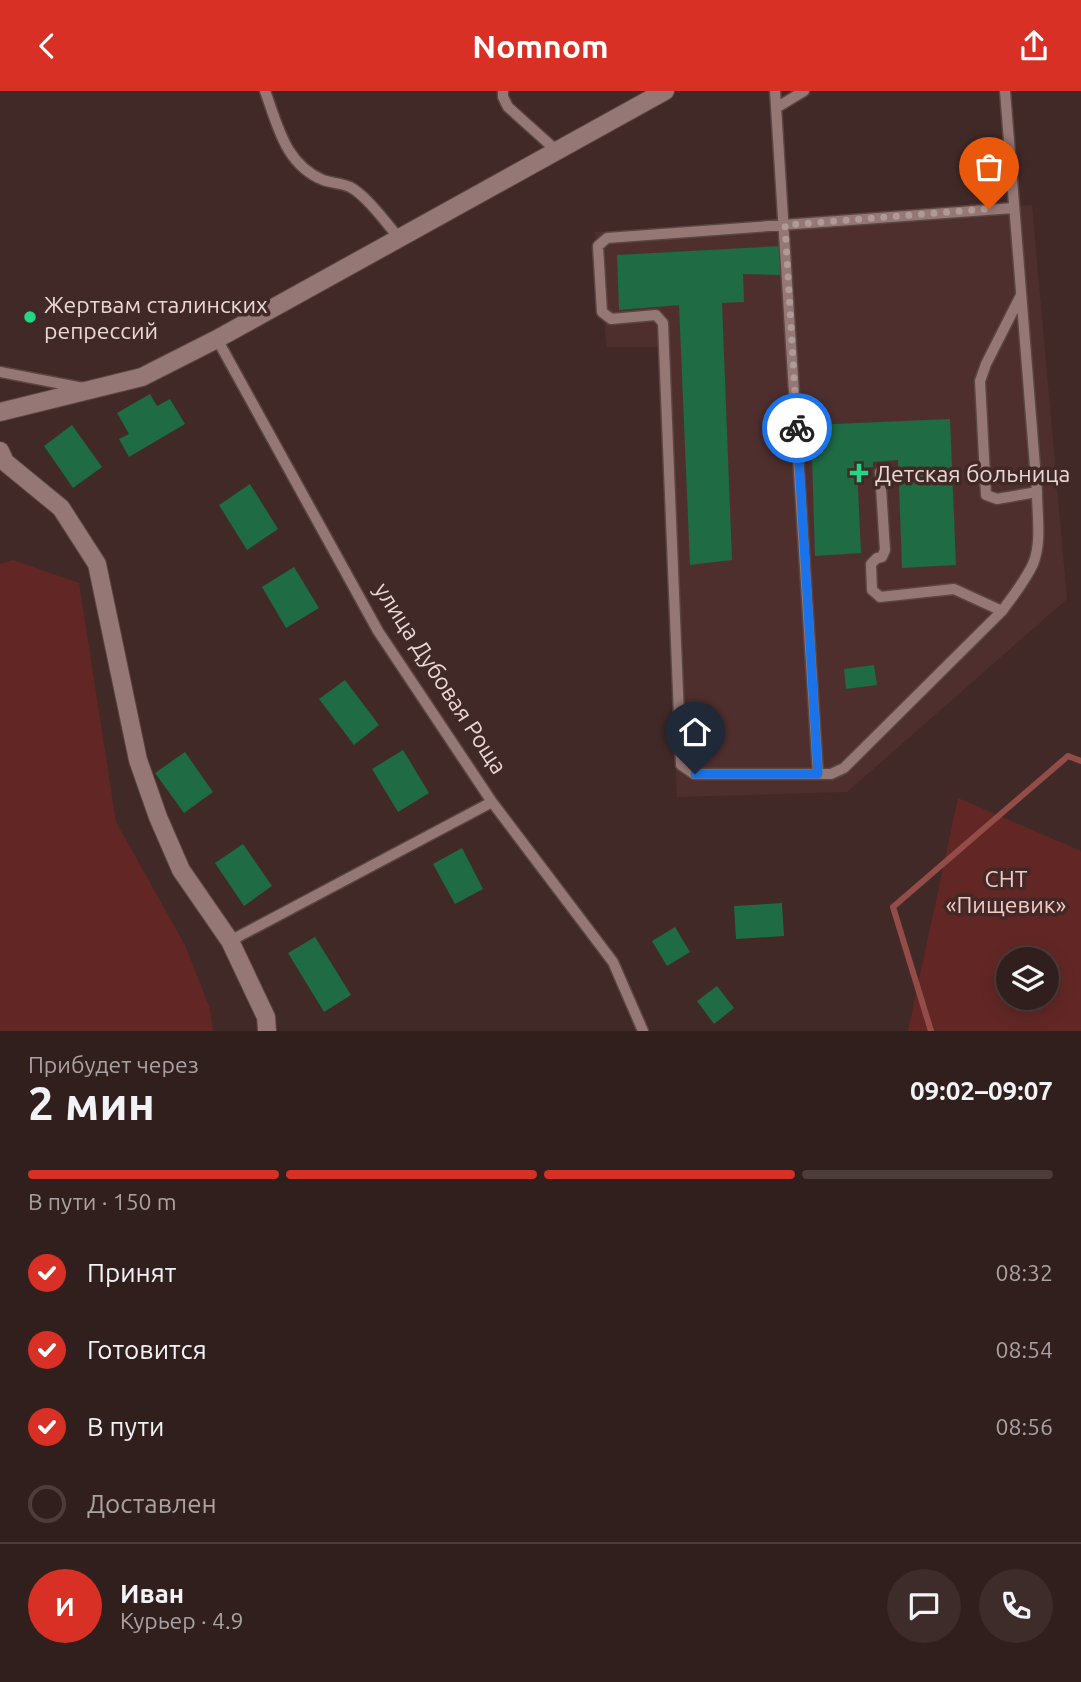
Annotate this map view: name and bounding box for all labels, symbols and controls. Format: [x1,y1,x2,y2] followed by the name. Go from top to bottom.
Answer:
[28,27,66,65] icon: back
[1015,27,1053,65] icon: share
[472,28,609,64] text: Nomnom
[959,137,1019,209] pin
[970,148,1008,186] icon: bag
[44,292,268,343] place label: Жертвам сталинских репрессий
[22,309,38,325] marker: Жертвам сталинских репрессий
[762,393,832,463] courier
[778,409,816,447] icon: bike
[875,461,1070,486] place label: Детская больница
[849,463,869,483] marker: Детская больница
[370,578,512,778] street label: улица Дубовая Роща
[665,702,725,774] pin
[676,713,714,751] icon: home
[946,866,1066,917] park label: СНТ «Пищевик»
[996,947,1059,1010] map controls
[996,947,1059,1010] button: layers
[28,1052,199,1077] text: Прибудет через
[910,1076,1053,1105] text: 09:02–09:07
[28,1077,155,1129] text: 2 мин
[28,1189,177,1214] text: В пути · 150 m
[28,1254,66,1292] icon: check
[87,1258,176,1287] text: Принят
[995,1260,1053,1285] text: 08:32
[28,1331,66,1369] icon: check
[87,1335,207,1364] text: Готовится
[995,1337,1053,1362] text: 08:54
[28,1408,66,1446] icon: check
[87,1412,164,1441] text: В пути
[995,1414,1053,1439] text: 08:56
[87,1489,217,1518] text: Доставлен
[887,1569,961,1643] button: chat
[979,1569,1053,1643] button: phone
[120,1579,184,1608] text: Иван
[55,1592,75,1621] text: И
[120,1608,244,1633] text: Курьер · 4.9

